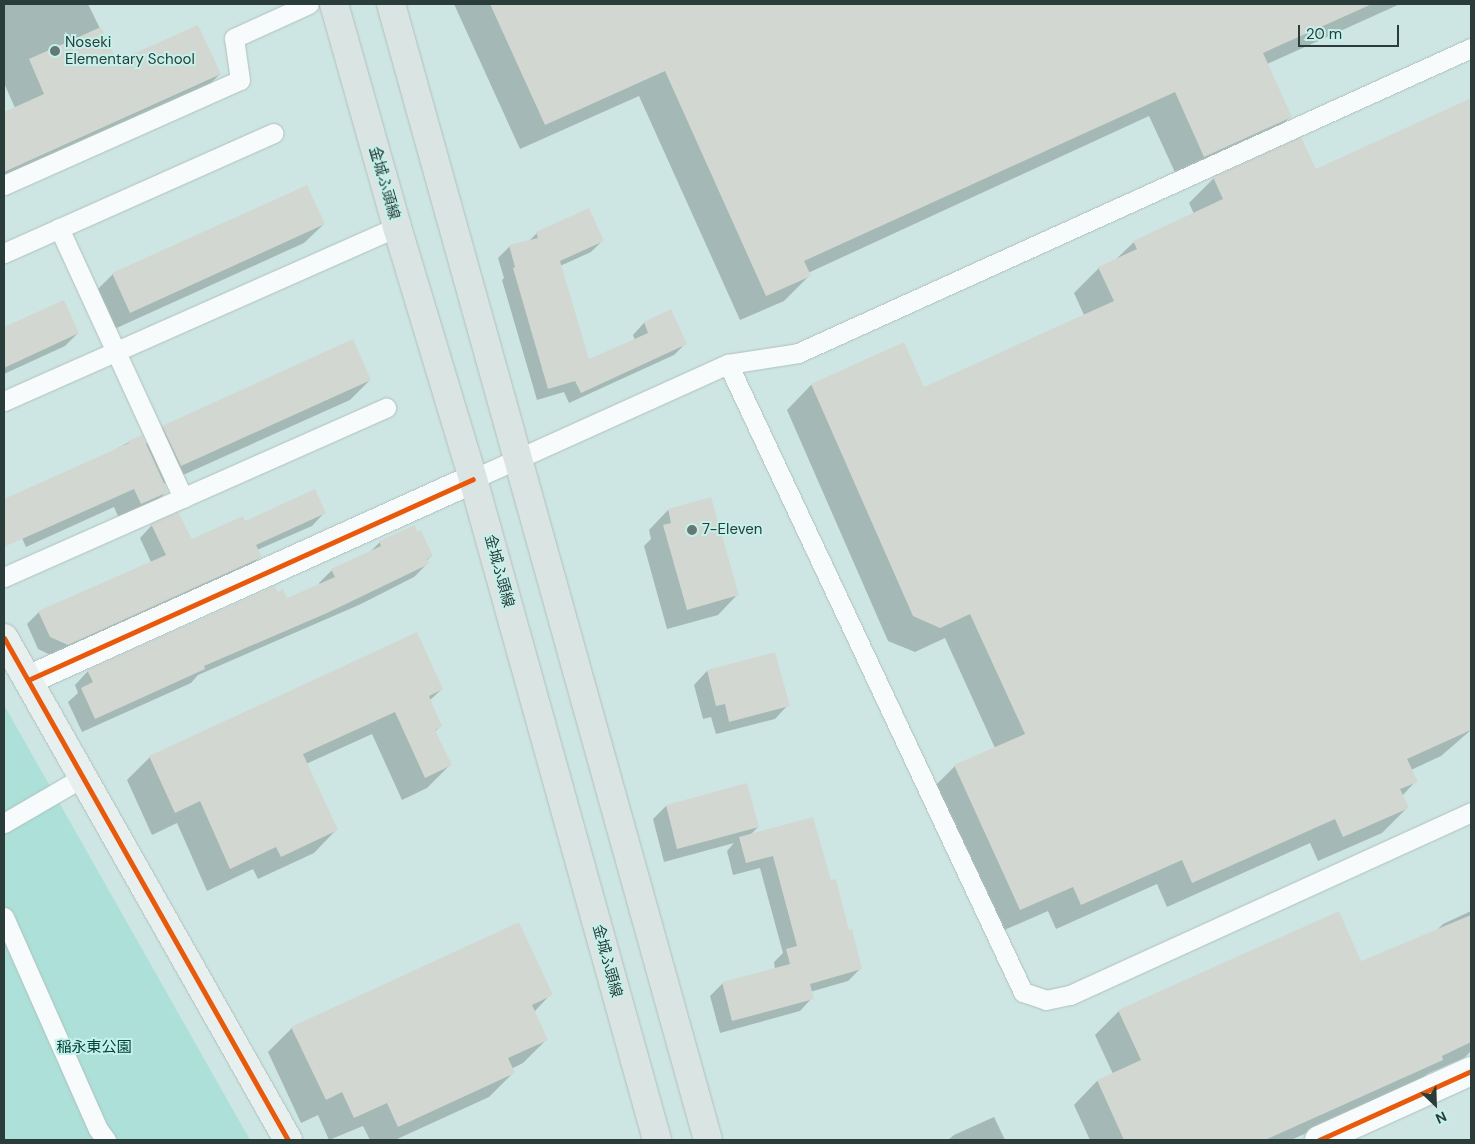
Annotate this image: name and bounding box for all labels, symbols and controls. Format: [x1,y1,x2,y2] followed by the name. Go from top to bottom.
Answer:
[1300,15,1401,47] scale bar
[1306,24,1342,44] text: 20 m
[65,33,195,68] place label: Noseki Elementary School
[49,45,61,57] marker: Noseki Elementary School
[365,144,403,222] street label: 金城ふ頭線
[702,521,762,539] place label: 7-Eleven
[686,524,698,536] marker: 7-Eleven
[481,532,517,610] street label: 金城ふ頭線
[589,922,625,1000] street label: 金城ふ頭線
[57,1039,131,1057] park label: 稲永東公園
[1410,1079,1460,1129] north arrow
[1433,1107,1449,1128] text: N

